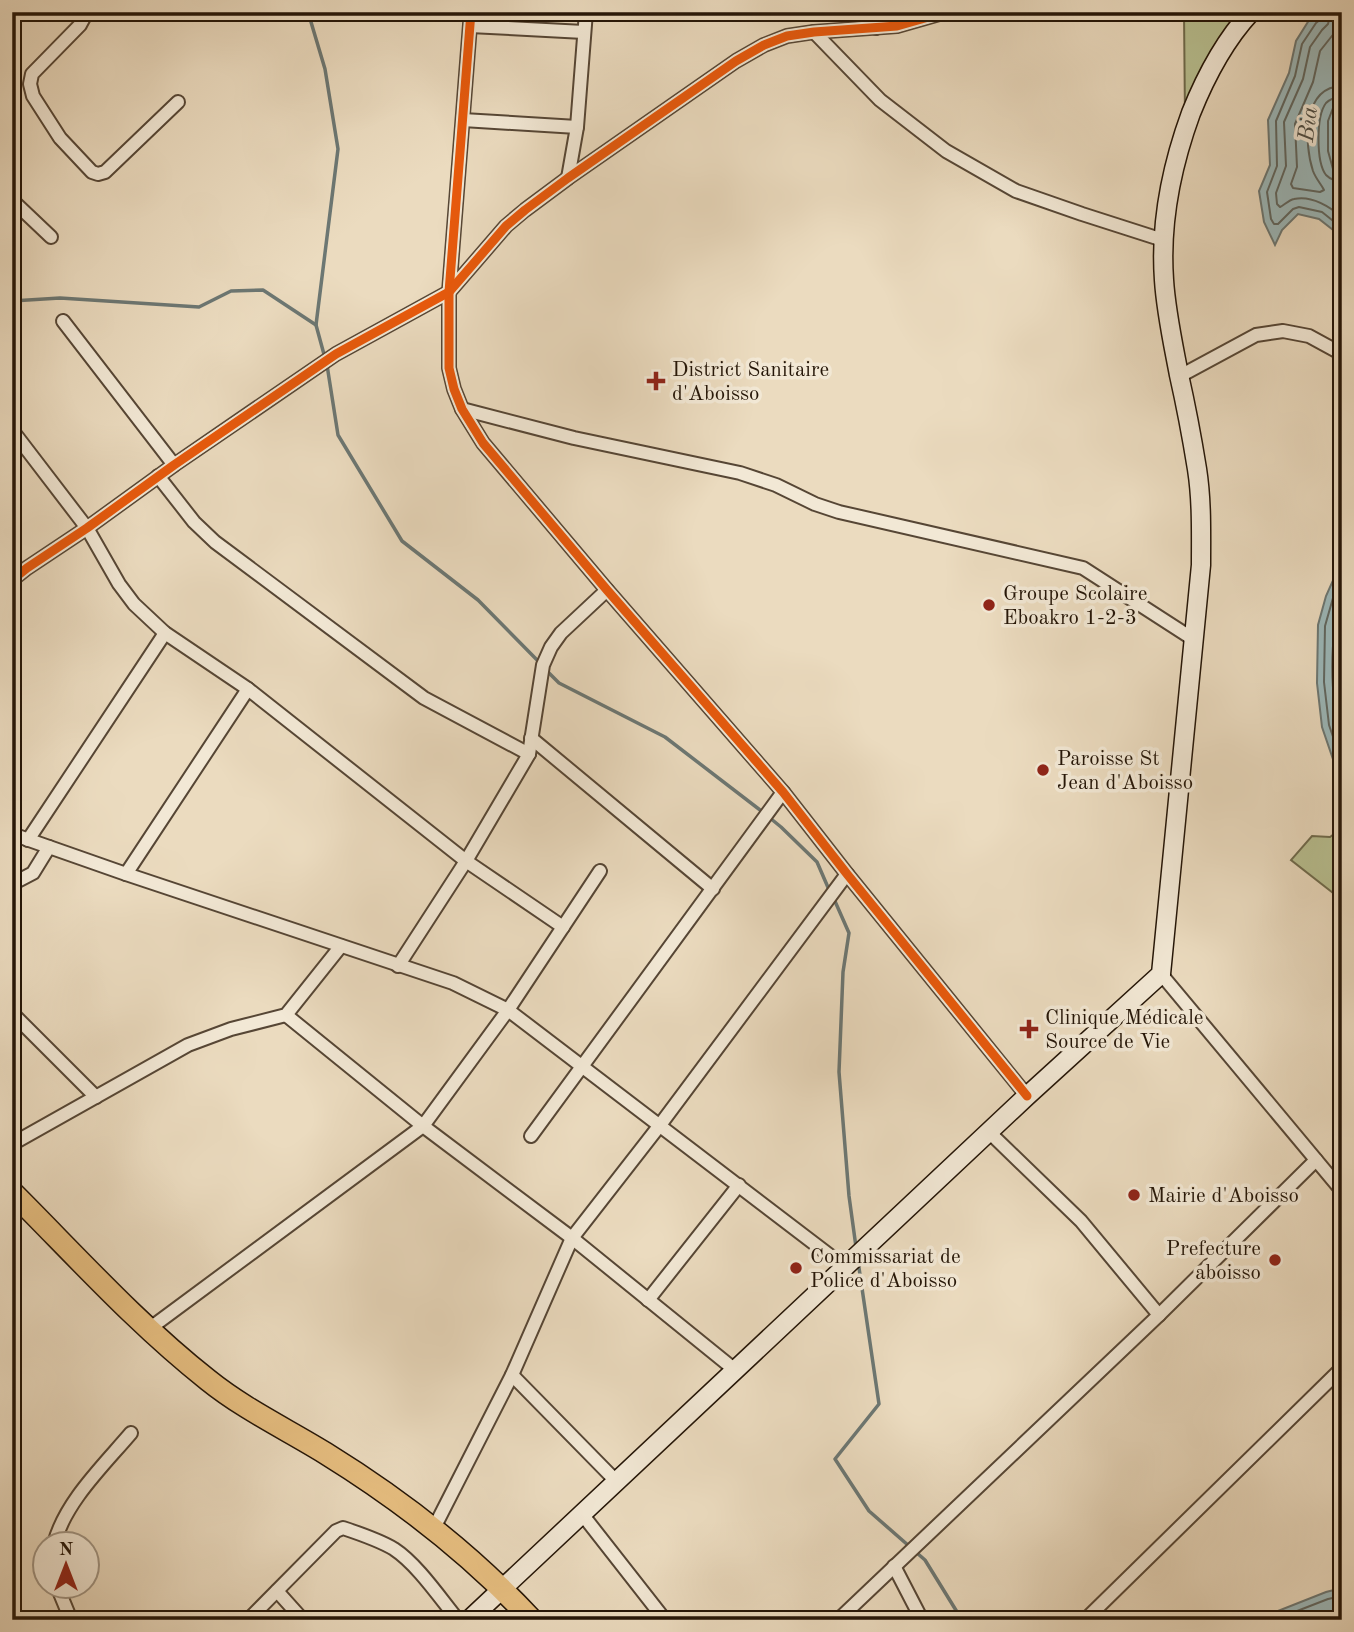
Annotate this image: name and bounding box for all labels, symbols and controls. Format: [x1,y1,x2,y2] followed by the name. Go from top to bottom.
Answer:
[1295,105,1322,144] water label: Bia
[672,360,829,405] place label: District Sanitaire d'Aboisso
[646,371,666,391] marker: District Sanitaire d'Aboisso
[1003,584,1147,629] place label: Groupe Scolaire Eboakro 1-2-3
[981,597,997,613] marker: Groupe Scolaire Eboakro 1-2-3
[1057,749,1193,794] place label: Paroisse St Jean d'Aboisso
[1035,762,1051,778] marker: Paroisse St Jean d'Aboisso
[1045,1008,1203,1053] place label: Clinique Médicale Source de Vie
[1019,1019,1039,1039] marker: Clinique Médicale Source de Vie
[1148,1186,1299,1207] place label: Mairie d'Aboisso
[1126,1187,1142,1203] marker: Mairie d'Aboisso
[1166,1239,1261,1284] place label: Prefecture aboisso
[810,1247,961,1292] place label: Commissariat de Police d'Aboisso
[1267,1252,1283,1268] marker: Prefecture aboisso
[788,1260,804,1276] marker: Commissariat de Police d'Aboisso
[32,1530,102,1600] north arrow
[59,1541,74,1560] text: N

